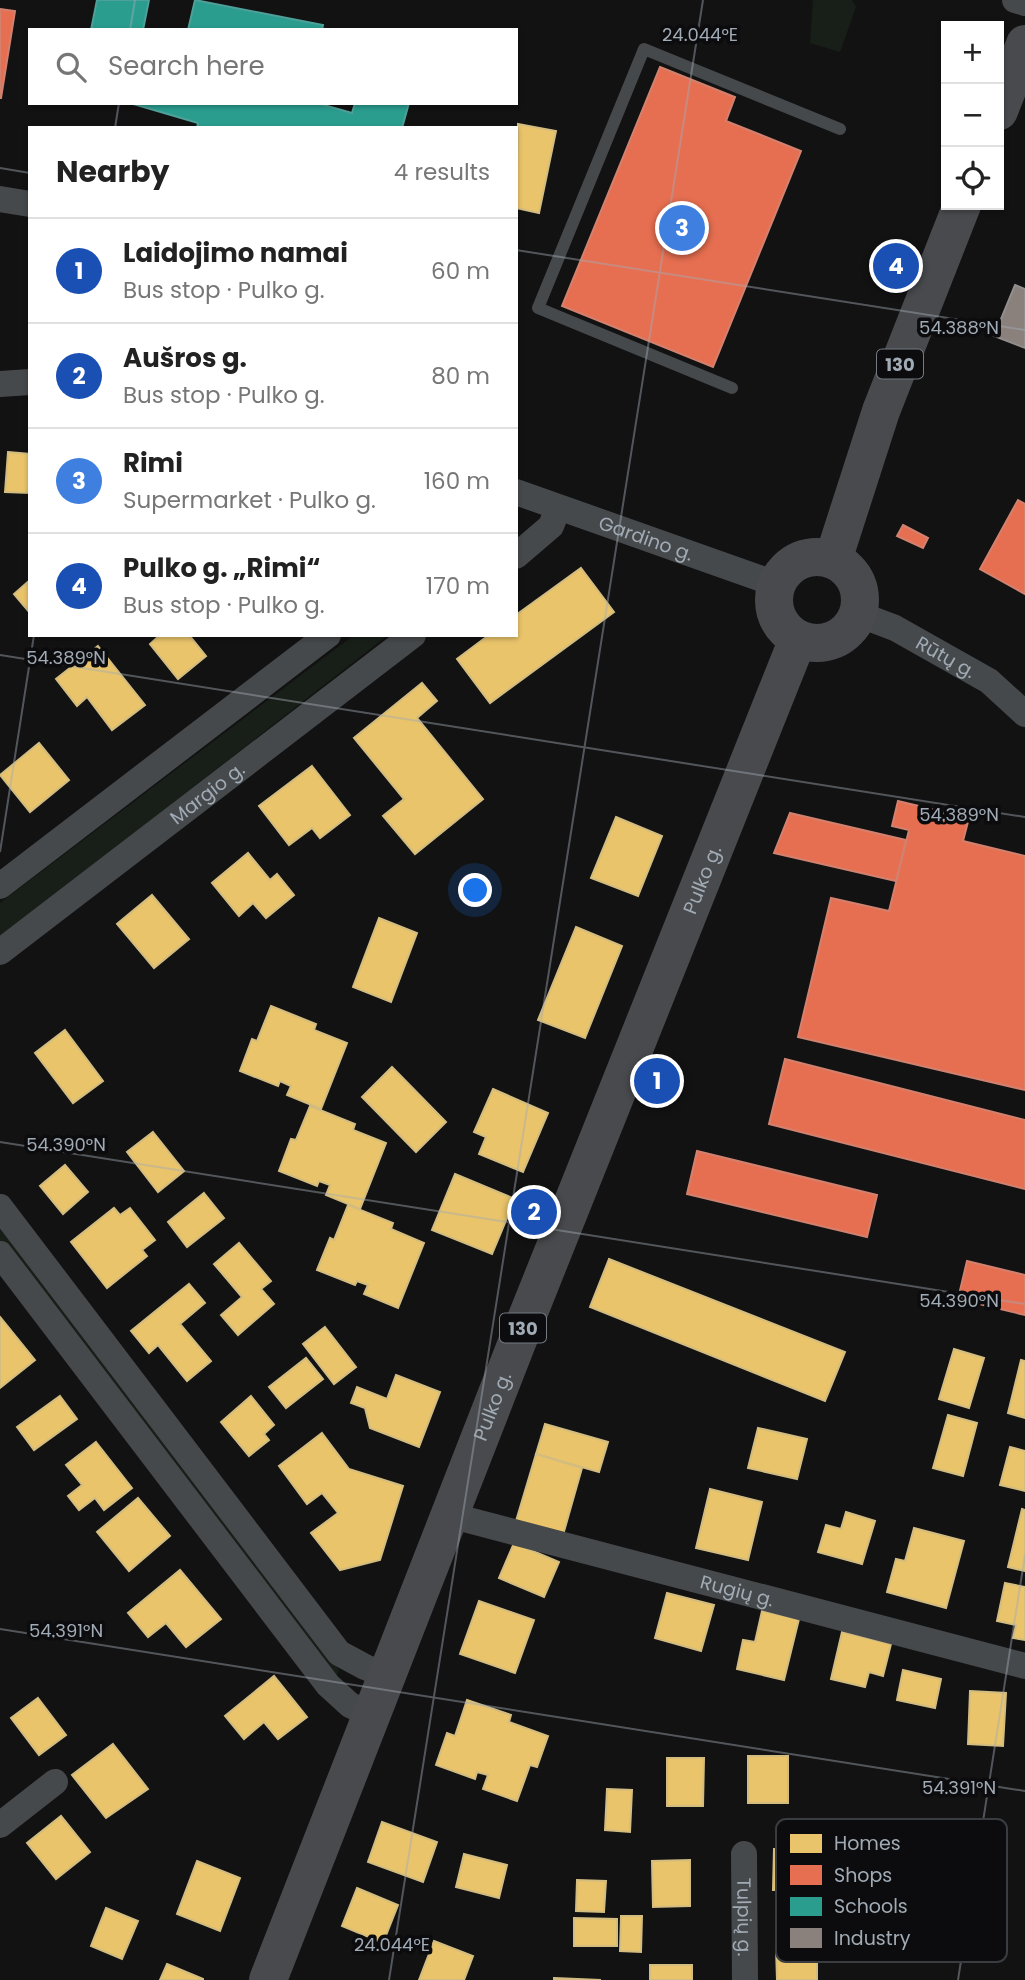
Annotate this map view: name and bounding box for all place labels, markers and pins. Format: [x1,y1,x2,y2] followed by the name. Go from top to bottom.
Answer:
[659,202,705,254] pin: 3
[873,240,919,292] pin: 4
[634,1055,680,1107] pin: 1
[511,1186,557,1238] pin: 2

